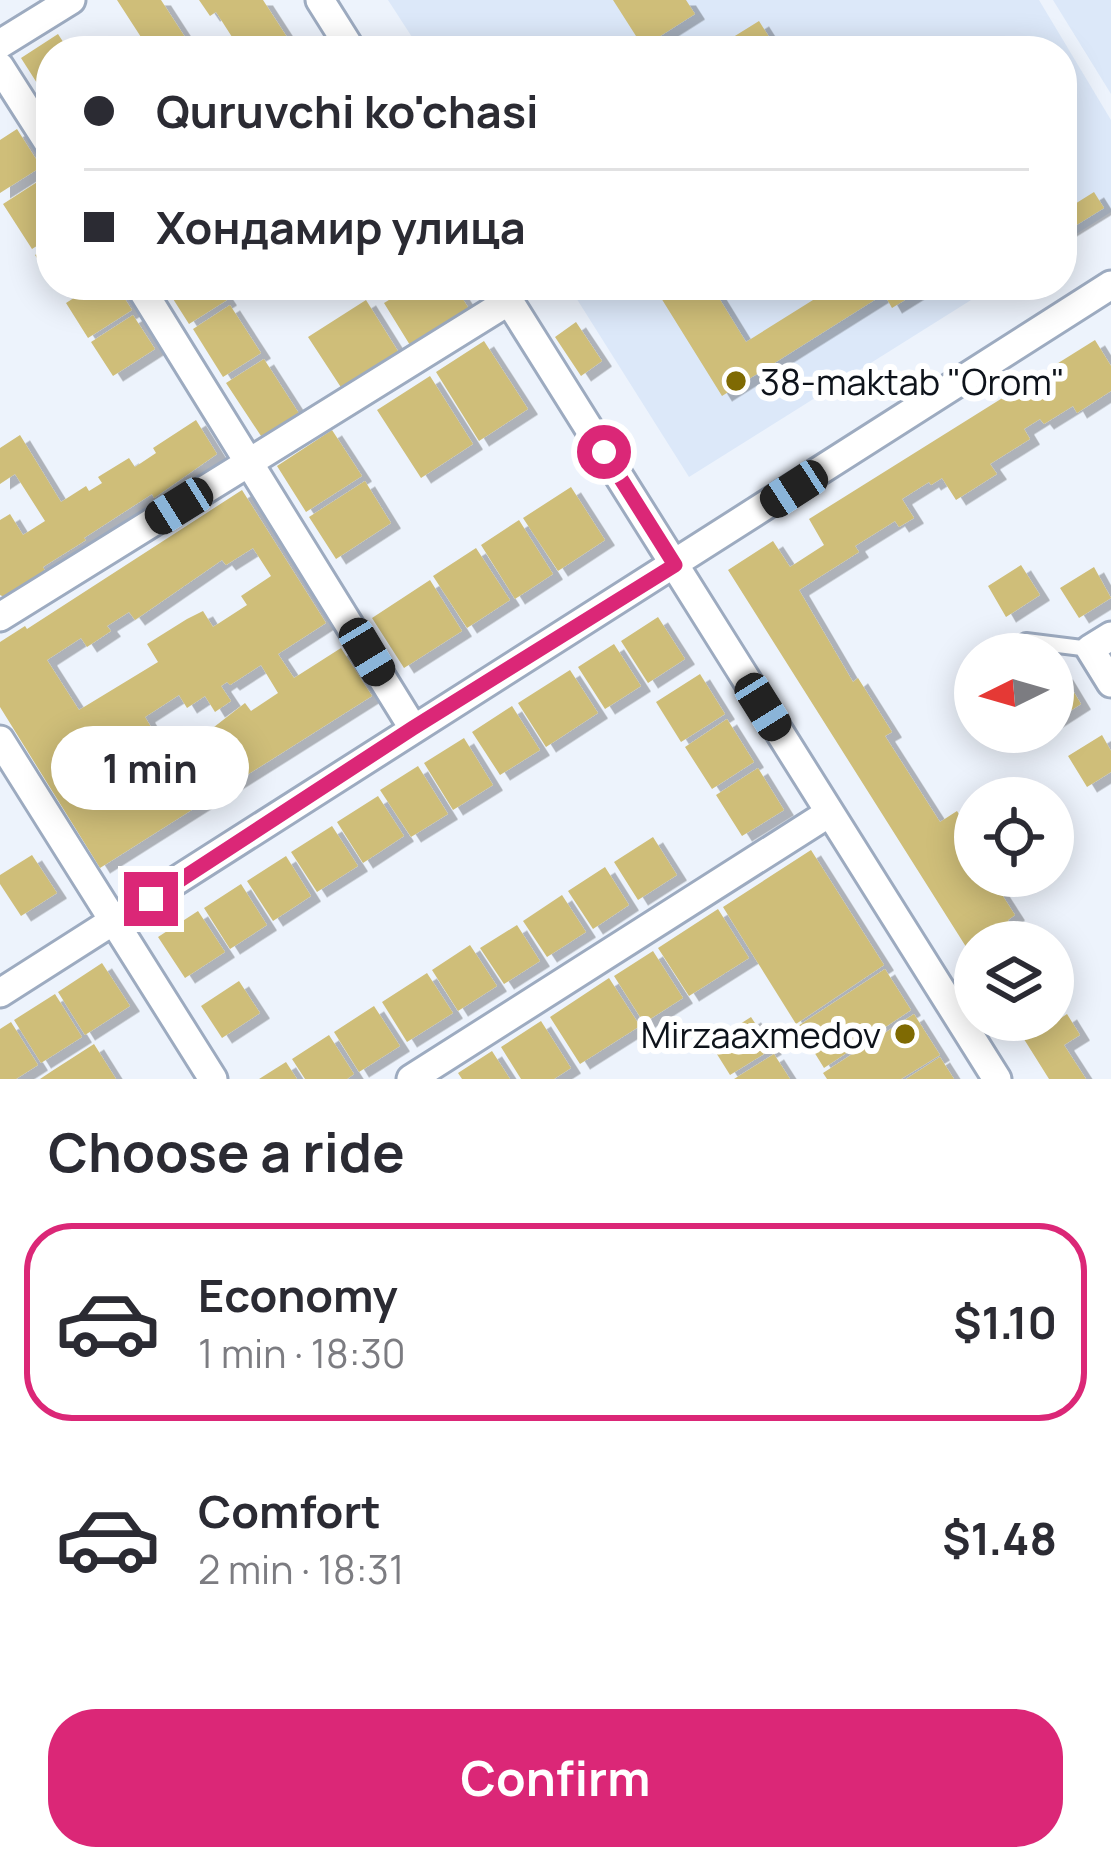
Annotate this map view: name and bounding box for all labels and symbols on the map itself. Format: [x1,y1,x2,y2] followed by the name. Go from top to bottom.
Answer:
[760,357,1065,406] place label: 38-maktab "Orom"
[723,368,749,394] marker: 38-maktab "Orom"
[577,425,631,479] route start
[754,454,834,524] car
[139,472,219,540] car
[333,612,401,692] car
[954,633,1074,753] north arrow
[729,667,797,747] car
[52,725,250,809] callout: 1 min
[124,872,178,926] route end
[641,1010,881,1059] place label: Mirzaaxmedov
[892,1021,918,1047] marker: Mirzaaxmedov

